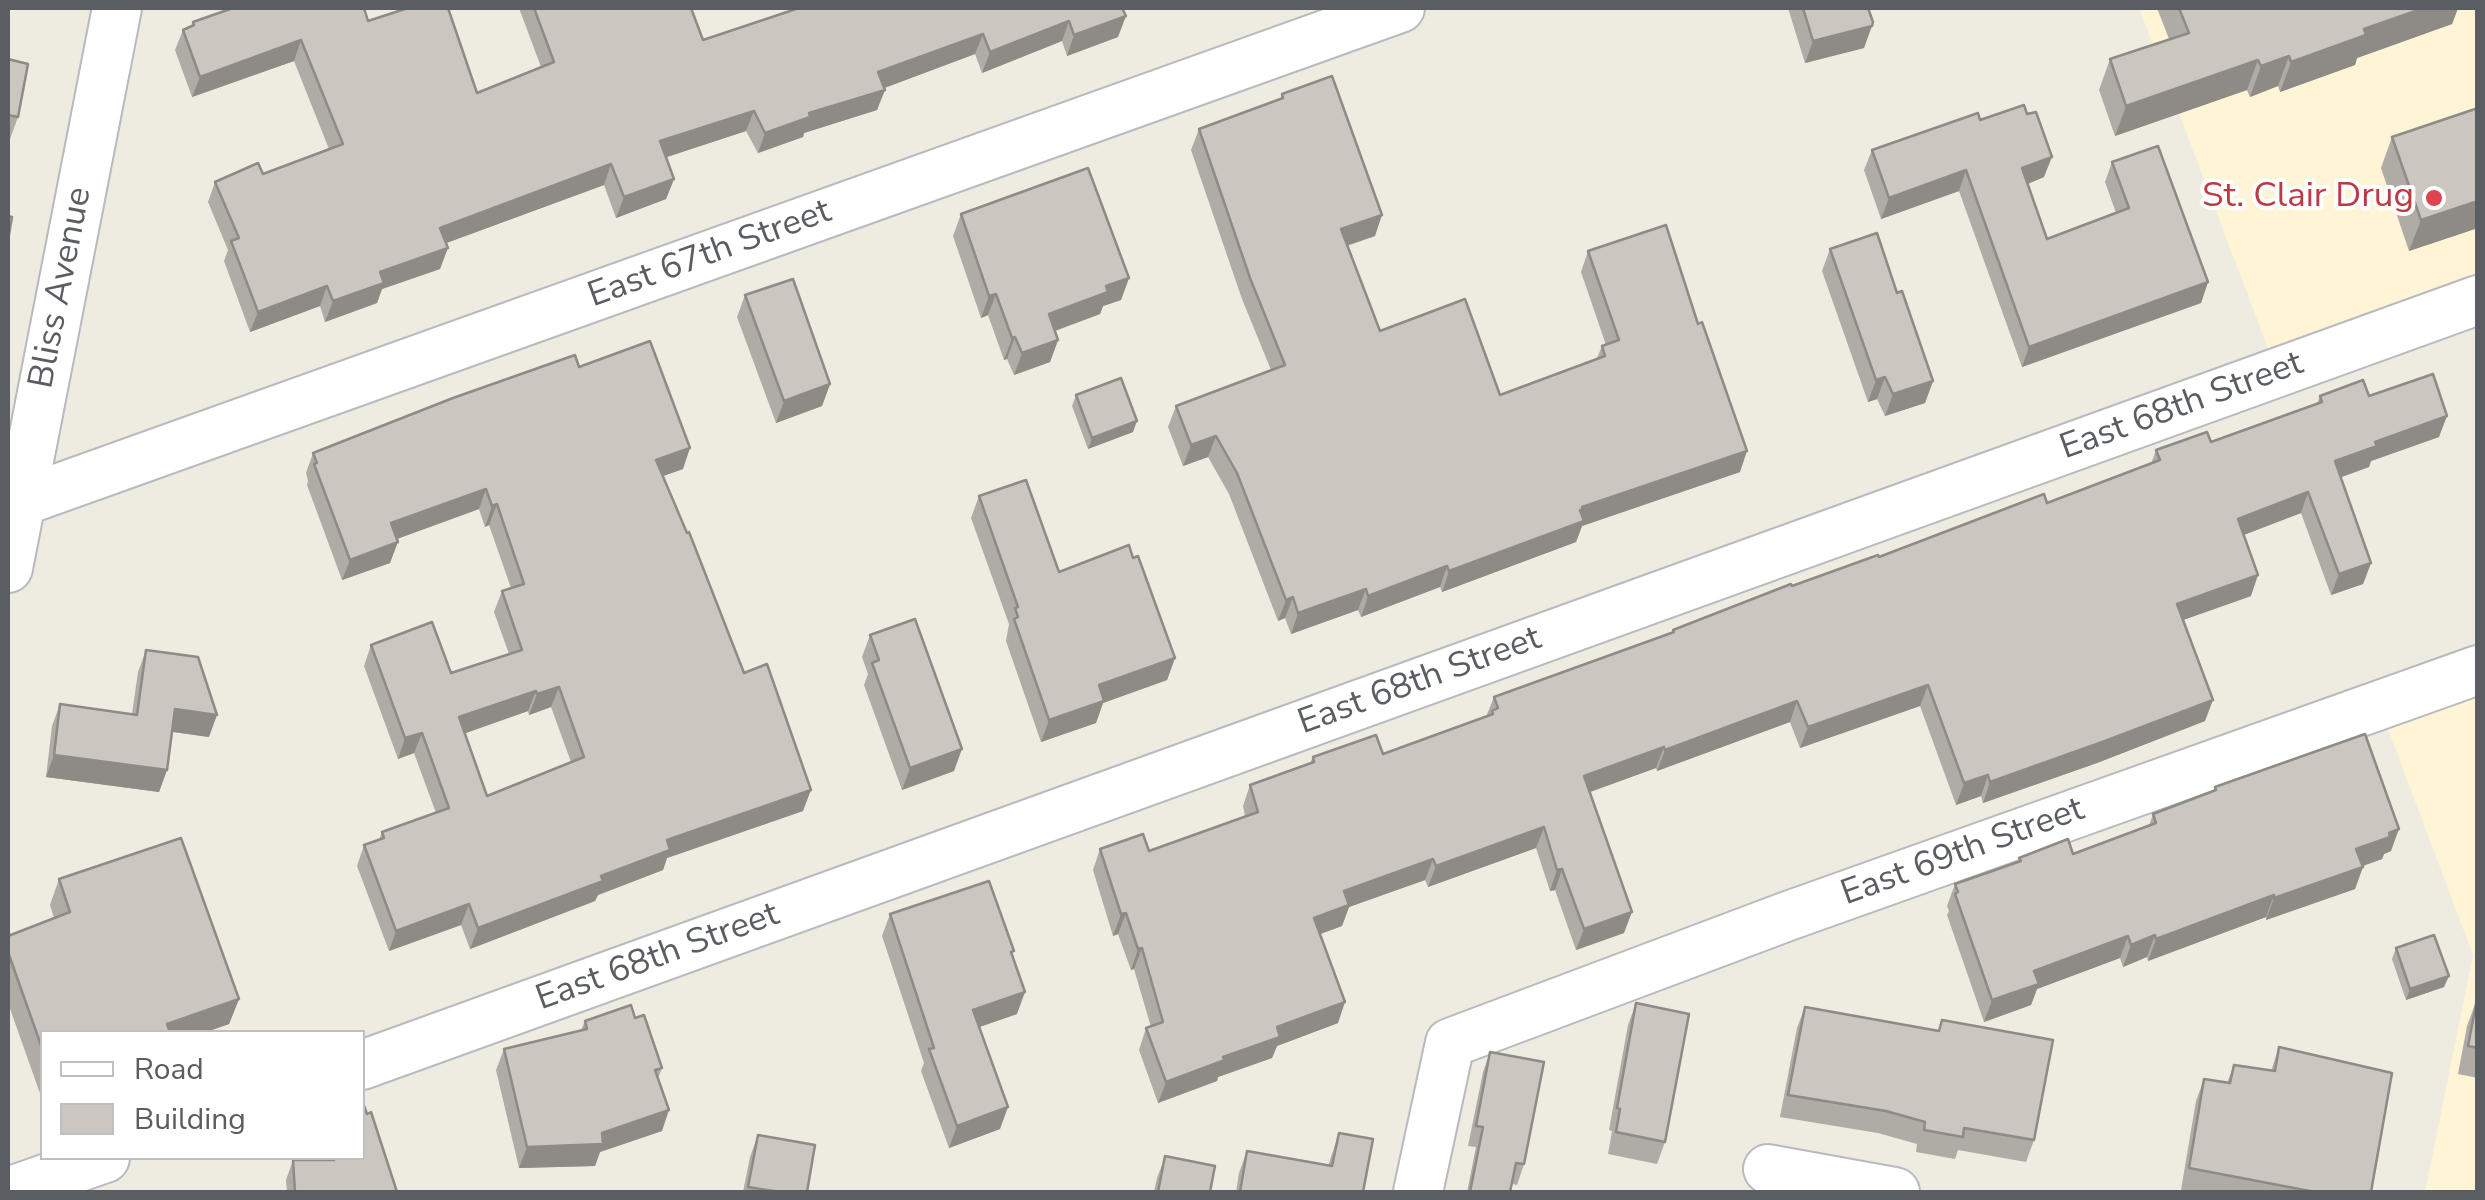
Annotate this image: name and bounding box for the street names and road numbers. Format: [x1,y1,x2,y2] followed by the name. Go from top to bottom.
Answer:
[22,184,102,392] street label: Bliss Avenue
[583,192,837,318] street label: East 67th Street
[2055,344,2309,470] street label: East 68th Street
[1293,619,1547,745] street label: East 68th Street
[1836,790,2090,916] street label: East 69th Street
[531,895,785,1021] street label: East 68th Street

